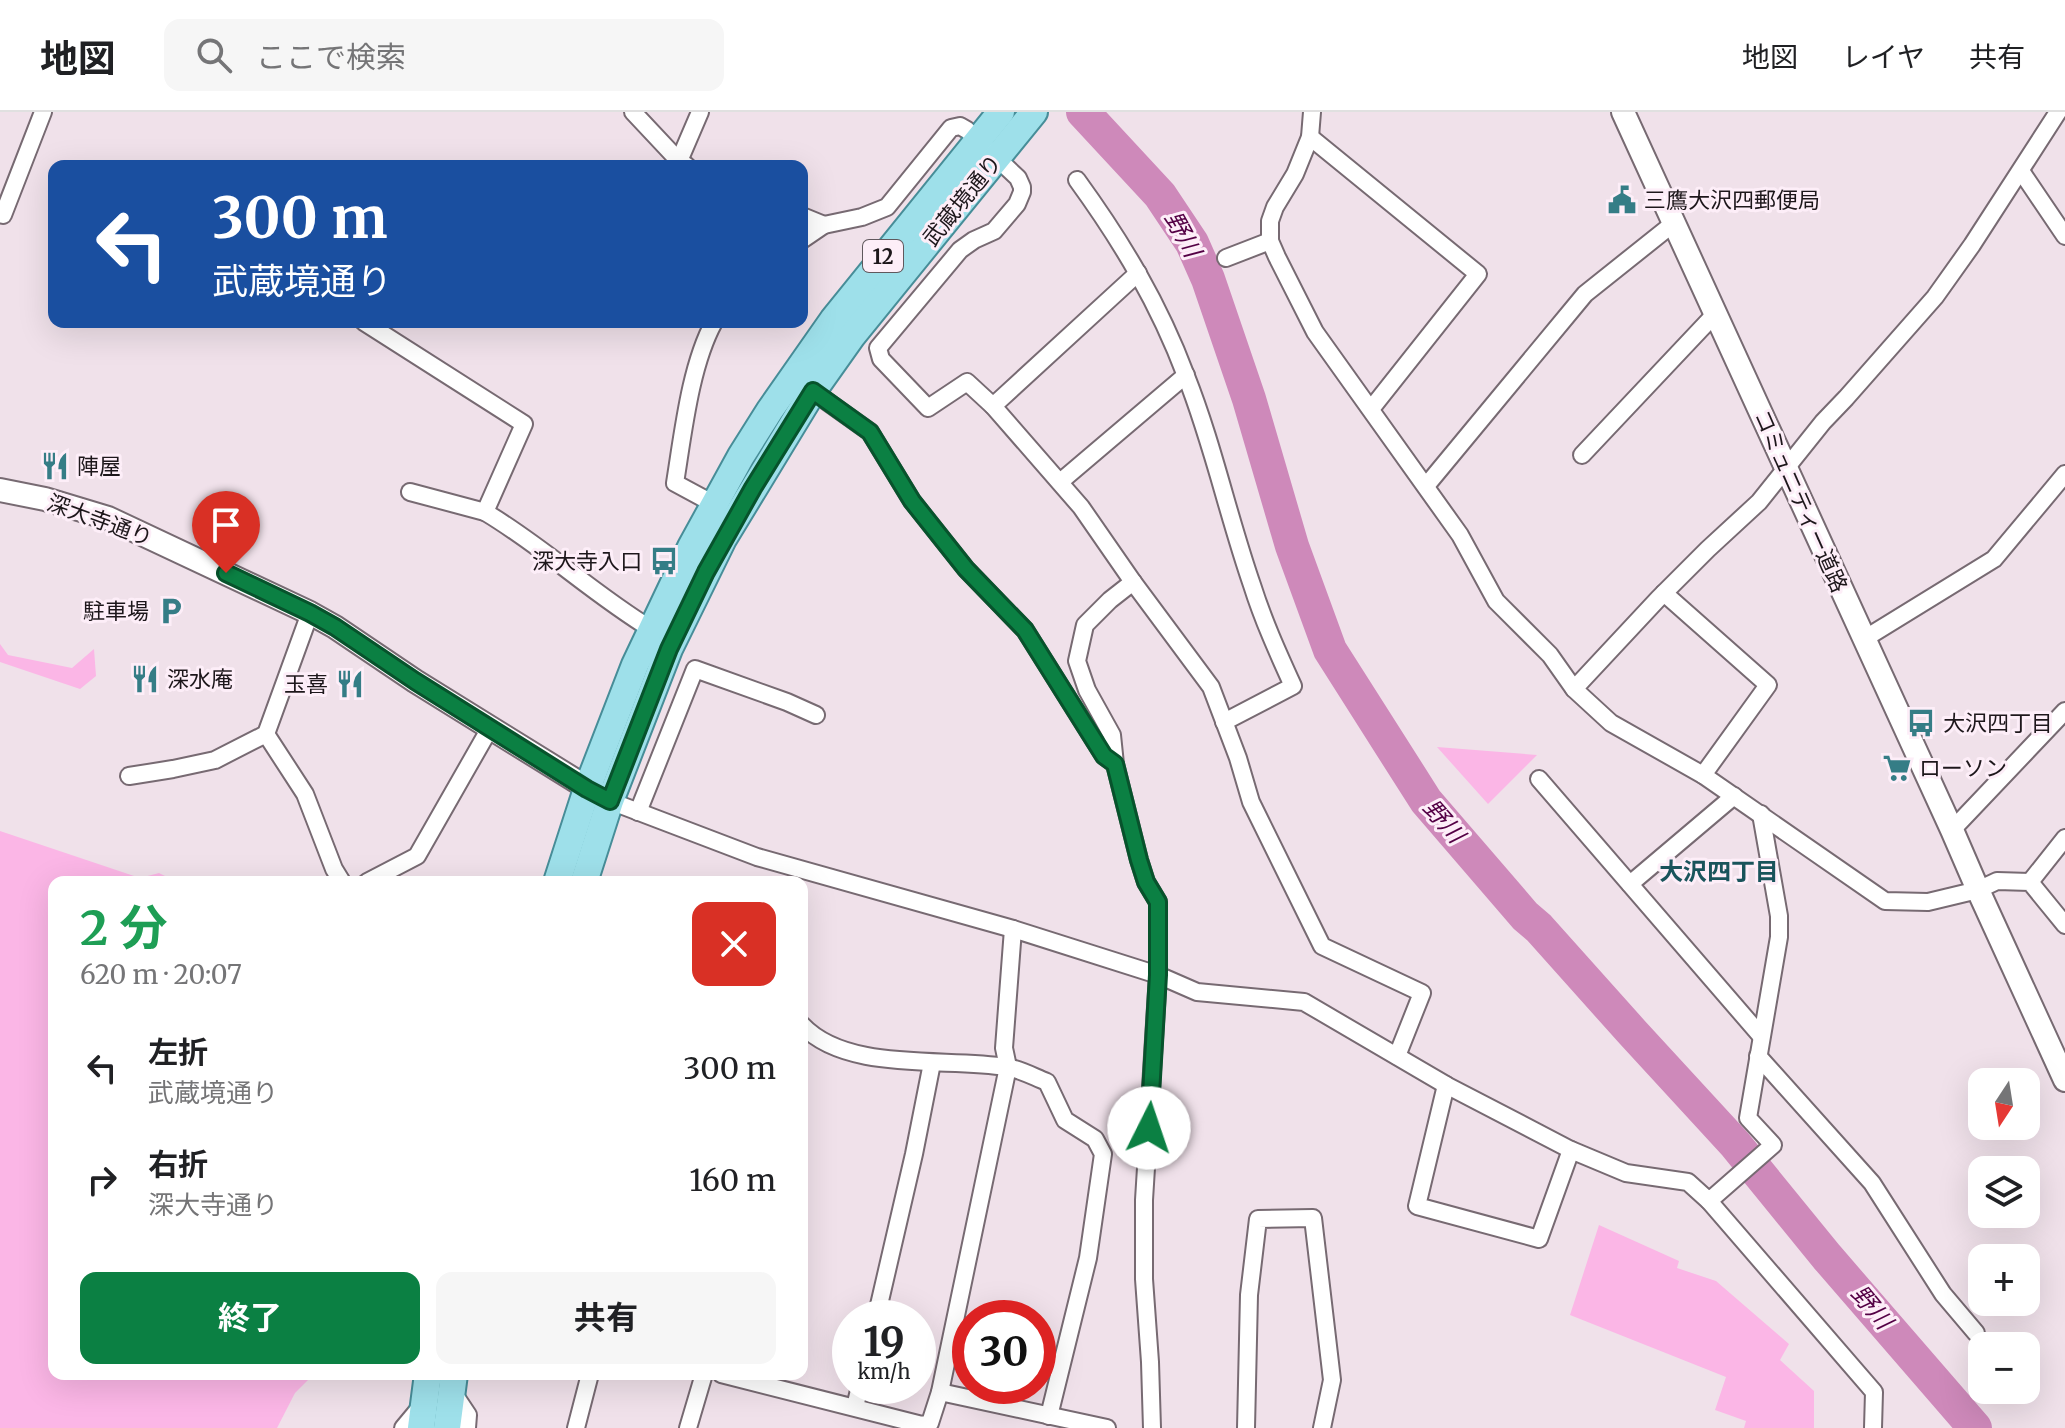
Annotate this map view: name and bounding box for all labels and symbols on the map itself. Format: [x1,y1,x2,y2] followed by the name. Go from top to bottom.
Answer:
[917,148,1007,252] street label: 武蔵境通り
[1607,185,1637,215] public building icon: 三鷹大沢四郵便局
[1644,186,1820,214] place label: 三鷹大沢四郵便局
[1158,205,1210,265] water label: 野川
[863,240,903,272] road number: 12
[1748,405,1854,597] street label: コミュニティー道路
[40,451,70,481] restaurant icon: 陣屋
[77,452,121,480] place label: 陣屋
[44,488,156,552] street label: 深大寺通り
[192,491,260,573] pin
[649,546,679,576] bus stop icon: 深大寺入口
[532,547,642,575] place label: 深大寺入口
[156,596,186,626] parking icon: 駐車場
[83,597,149,625] place label: 駐車場
[130,664,160,694] restaurant icon: 深水庵
[167,665,233,693] place label: 深水庵
[335,669,365,699] restaurant icon: 玉喜
[284,670,328,698] place label: 玉喜
[1906,708,1936,738] bus stop icon: 大沢四丁目
[1943,709,2053,737] place label: 大沢四丁目
[1882,753,1912,783] supermarket icon: ローソン
[1919,754,2007,782] place label: ローソン
[1417,793,1473,852] water label: 野川
[1659,856,1779,887] district label: 大沢四丁目
[1968,1068,2040,1140] north arrow
[1107,1086,1191,1170] position arrow
[1845,1279,1901,1338] water label: 野川
[952,1300,1056,1404] speed limit sign: 30

